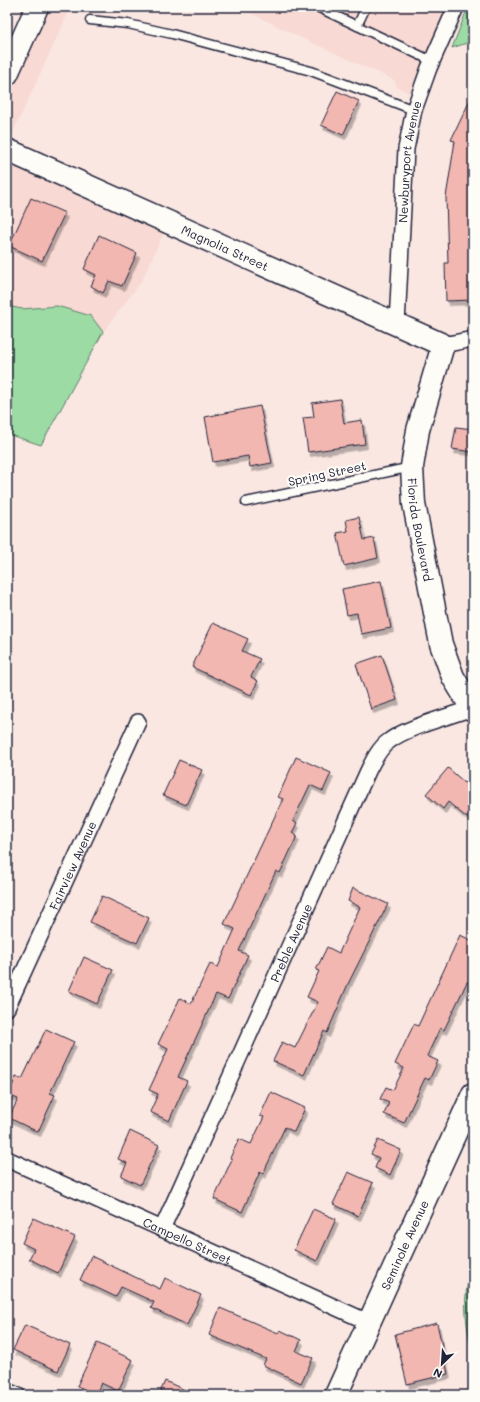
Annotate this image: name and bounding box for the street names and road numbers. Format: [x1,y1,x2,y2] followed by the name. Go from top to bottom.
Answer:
[394,98,425,223] street label: Newburyport Avenue
[179,221,271,274] street label: Magnolia Street
[286,457,368,489] street label: Spring Street
[405,478,437,583] street label: Florida Boulevard
[45,818,100,912] street label: Fairview Avenue
[266,901,315,984] street label: Preble Avenue
[377,1197,432,1292] street label: Seminole Avenue
[141,1213,234,1267] street label: Campello Street

